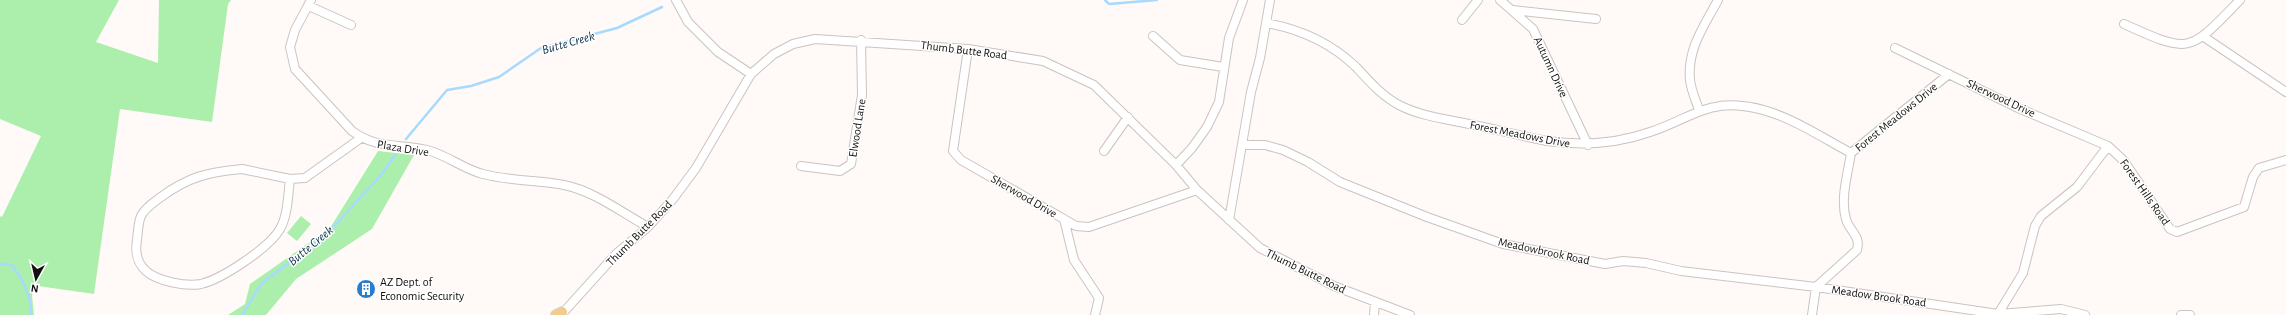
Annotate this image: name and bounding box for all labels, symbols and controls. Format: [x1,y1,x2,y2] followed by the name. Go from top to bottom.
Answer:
[541,30,596,57] water label: Butte Creek
[1532,35,1570,99] street label: Autumn Drive
[920,39,1008,61] street label: Thumb Butte Road
[1965,77,2037,119] street label: Sherwood Drive
[1853,80,1939,154] street label: Forest Meadows Drive
[846,98,868,158] street label: Elwood Lane
[1469,118,1571,150] street label: Forest Meadows Drive
[376,138,430,158] street label: Plaza Drive
[2118,157,2172,227] street label: Forest Hills Road
[989,172,1059,220] street label: Sherwood Drive
[604,198,674,268] street label: Thumb Butte Road
[286,224,336,269] water label: Butte Creek
[1497,235,1591,267] street label: Meadowbrook Road
[1264,246,1348,296] street label: Thumb Butte Road
[16,259,56,299] north arrow
[380,276,464,303] place label: AZ Dept. of Economic Security
[355,278,377,300] building icon: AZ Dept. of Economic Security
[30,282,39,294] text: N
[1831,283,1927,309] street label: Meadow Brook Road

